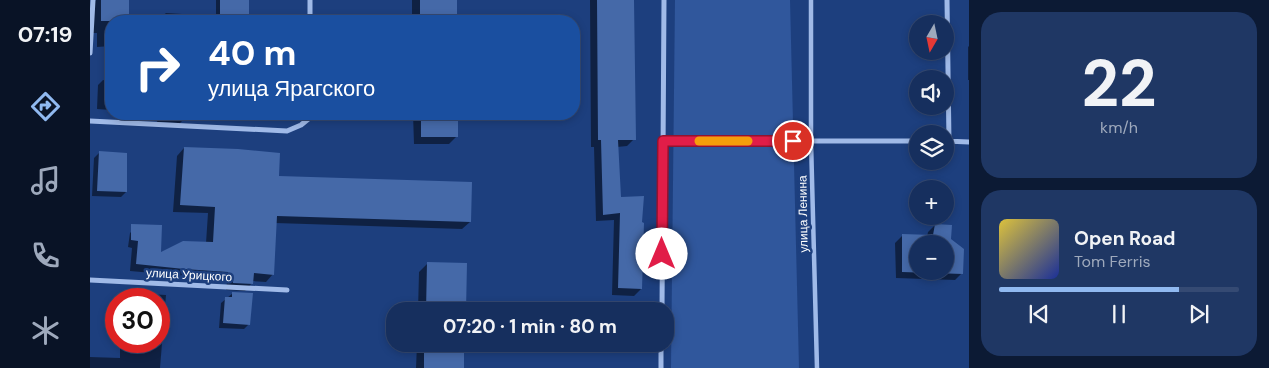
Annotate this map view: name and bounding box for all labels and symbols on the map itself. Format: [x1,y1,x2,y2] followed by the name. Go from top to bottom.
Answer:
[909,15,954,60] north arrow
[772,120,814,162] pin
[794,175,812,253] street label: улица Ленина
[635,227,687,279] position arrow
[145,265,233,285] street label: улица Урицкого
[105,288,170,353] speed limit sign: 30

